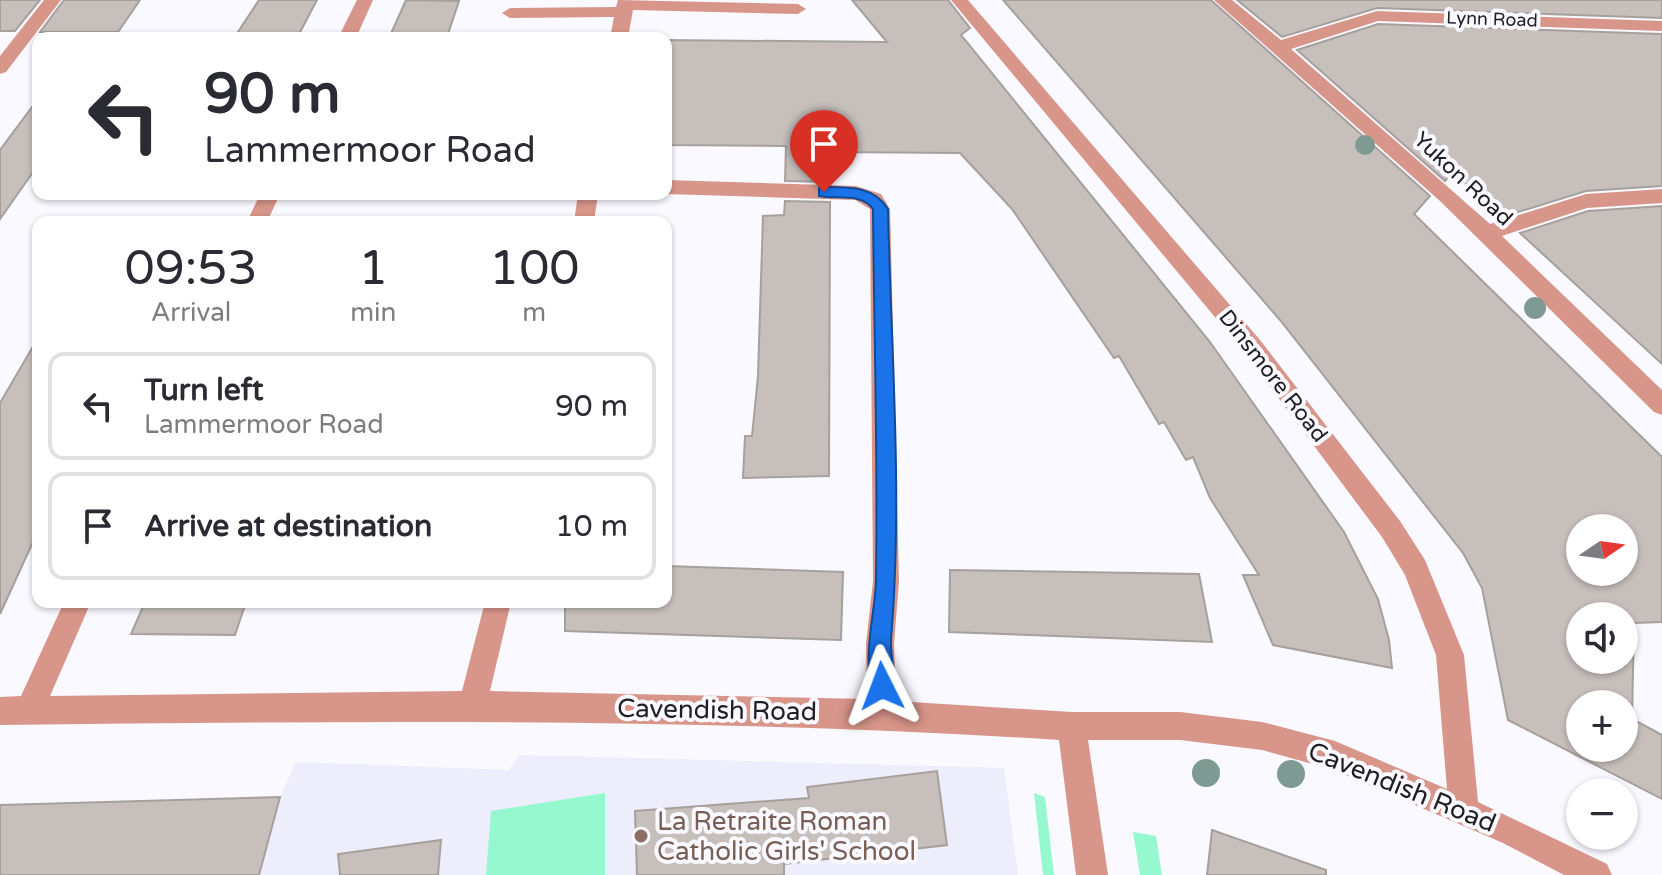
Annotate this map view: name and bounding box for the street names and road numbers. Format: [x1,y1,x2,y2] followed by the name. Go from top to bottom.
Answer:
[1446,6,1538,32] street label: Lynn Road
[1408,127,1518,231] street label: Yukon Road
[1213,305,1333,447] street label: Dinsmore Road
[617,693,817,727] street label: Cavendish Road
[1304,735,1500,839] street label: Cavendish Road

